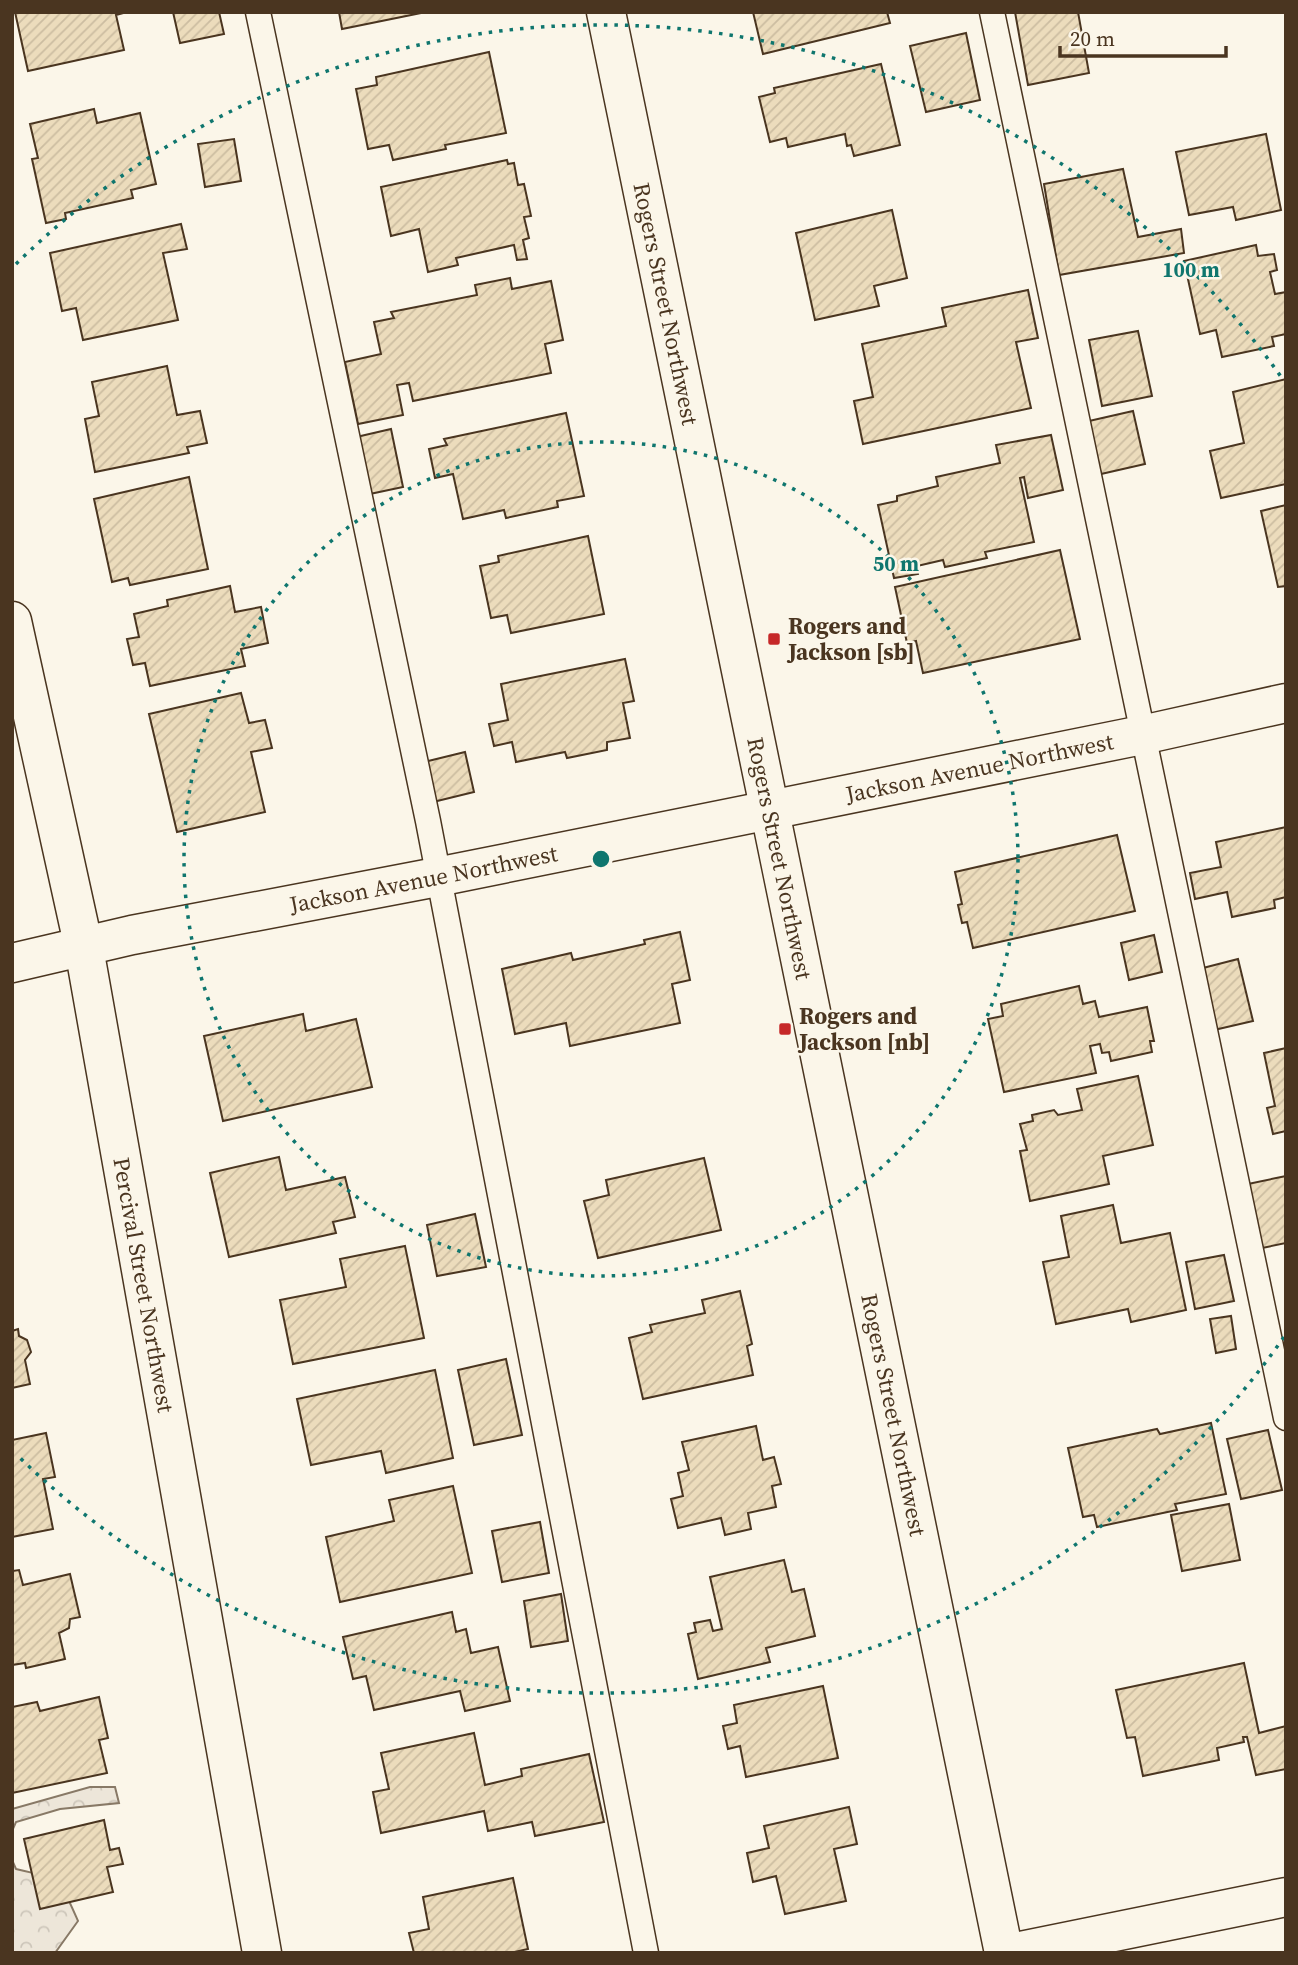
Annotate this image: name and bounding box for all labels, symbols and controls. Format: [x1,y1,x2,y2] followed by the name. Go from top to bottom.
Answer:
[1060,14,1226,58] scale bar
[1070,24,1115,53] text: 20 m
[625,180,706,429] street label: Rogers Street Northwest
[1162,255,1220,284] text: 100 m
[873,549,919,578] text: 50 m
[786,610,915,668] place label: Rogers and Jackson [sb]
[766,631,782,647] marker: Rogers and Jackson [sb]
[842,725,1117,811] street label: Jackson Avenue Northwest
[739,734,820,983] street label: Rogers Street Northwest
[286,837,561,921] street label: Jackson Avenue Northwest
[589,847,613,871] centre of rings
[797,1000,930,1058] place label: Rogers and Jackson [nb]
[777,1021,793,1037] marker: Rogers and Jackson [nb]
[105,1155,182,1415] street label: Percival Street Northwest
[853,1291,934,1539] street label: Rogers Street Northwest

